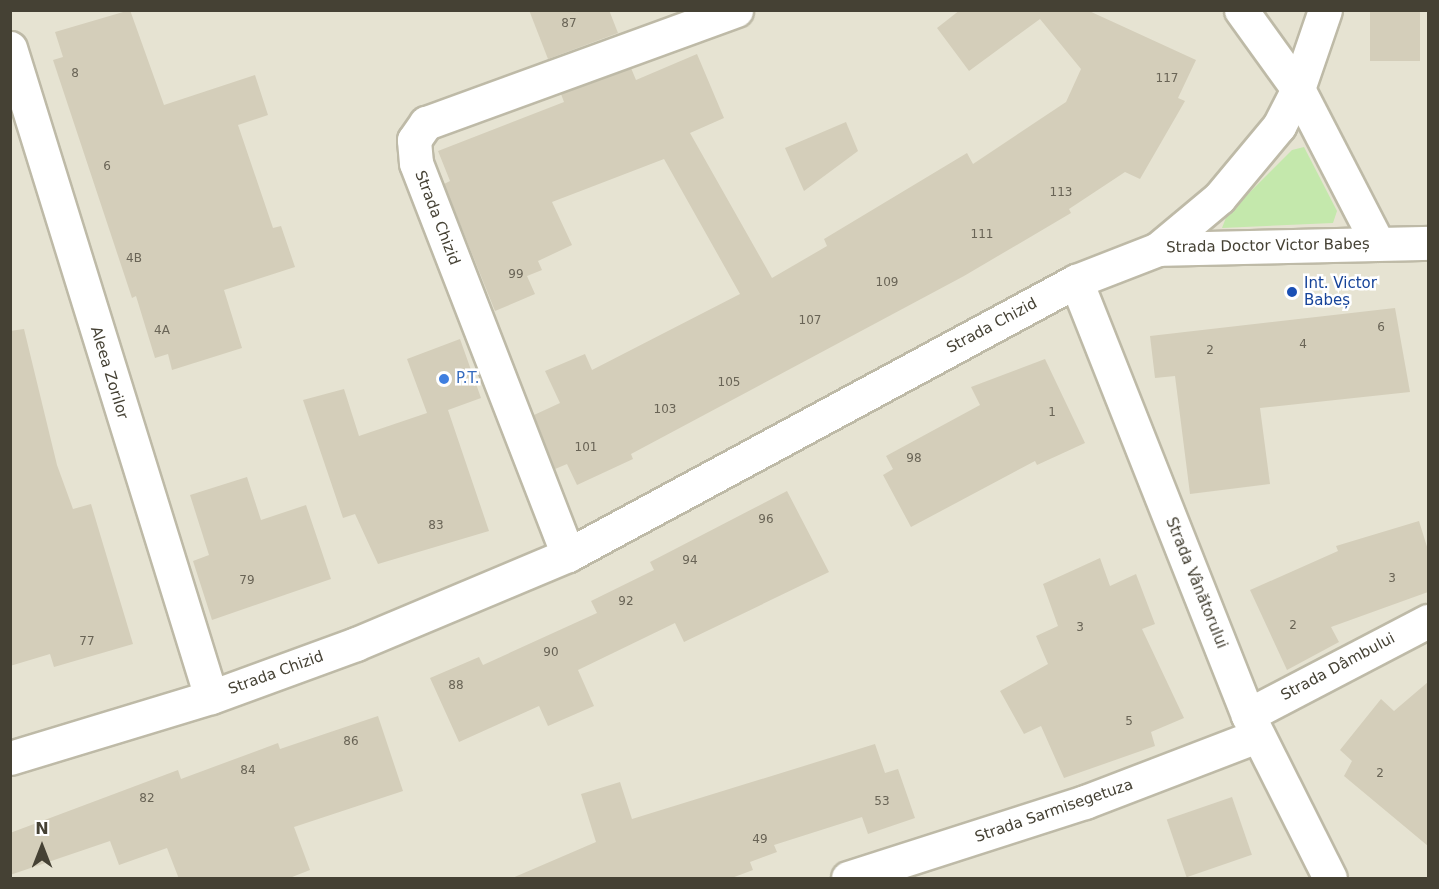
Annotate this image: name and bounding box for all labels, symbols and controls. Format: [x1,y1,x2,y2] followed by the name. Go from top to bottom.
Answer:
[561,17,577,31] house number: 87
[71,67,79,81] house number: 8
[1156,72,1178,86] house number: 117
[103,160,111,174] house number: 6
[411,168,463,268] street label: Strada Chizid
[1050,186,1072,200] house number: 113
[971,228,993,242] house number: 111
[1166,235,1370,257] street label: Strada Doctor Victor Babeș
[126,252,142,266] house number: 4B
[508,268,524,282] house number: 99
[1304,274,1377,309] place label: Int. Victor Babeș
[876,276,898,290] house number: 109
[1285,285,1299,299] marker: Int. Victor Babeș
[944,295,1040,357] street label: Strada Chizid
[799,314,821,328] house number: 107
[1377,321,1385,335] house number: 6
[86,324,132,422] street label: Aleea Zorilor
[154,324,170,338] house number: 4A
[1299,338,1307,352] house number: 4
[1206,344,1214,358] house number: 2
[456,370,480,388] place label: P.T.
[437,372,451,386] marker: P.T.
[718,376,740,390] house number: 105
[654,403,676,417] house number: 103
[1048,406,1056,420] house number: 1
[575,441,597,455] house number: 101
[906,452,922,466] house number: 98
[758,513,774,527] house number: 96
[1161,515,1231,651] street label: Strada Vânătorului
[428,519,444,533] house number: 83
[682,554,698,568] house number: 94
[1388,572,1396,586] house number: 3
[239,574,255,588] house number: 79
[618,595,634,609] house number: 92
[1289,619,1297,633] house number: 2
[1076,621,1084,635] house number: 3
[1278,629,1398,705] street label: Strada Dâmbului
[79,635,95,649] house number: 77
[543,646,559,660] house number: 90
[226,647,326,699] street label: Strada Chizid
[448,679,464,693] house number: 88
[1125,715,1133,729] house number: 5
[343,735,359,749] house number: 86
[240,764,256,778] house number: 84
[1376,767,1384,781] house number: 2
[973,775,1135,847] street label: Strada Sarmisegetuza
[139,792,155,806] house number: 82
[874,795,890,809] house number: 53
[12,817,72,877] north arrow
[35,819,49,838] text: N
[752,833,768,847] house number: 49

